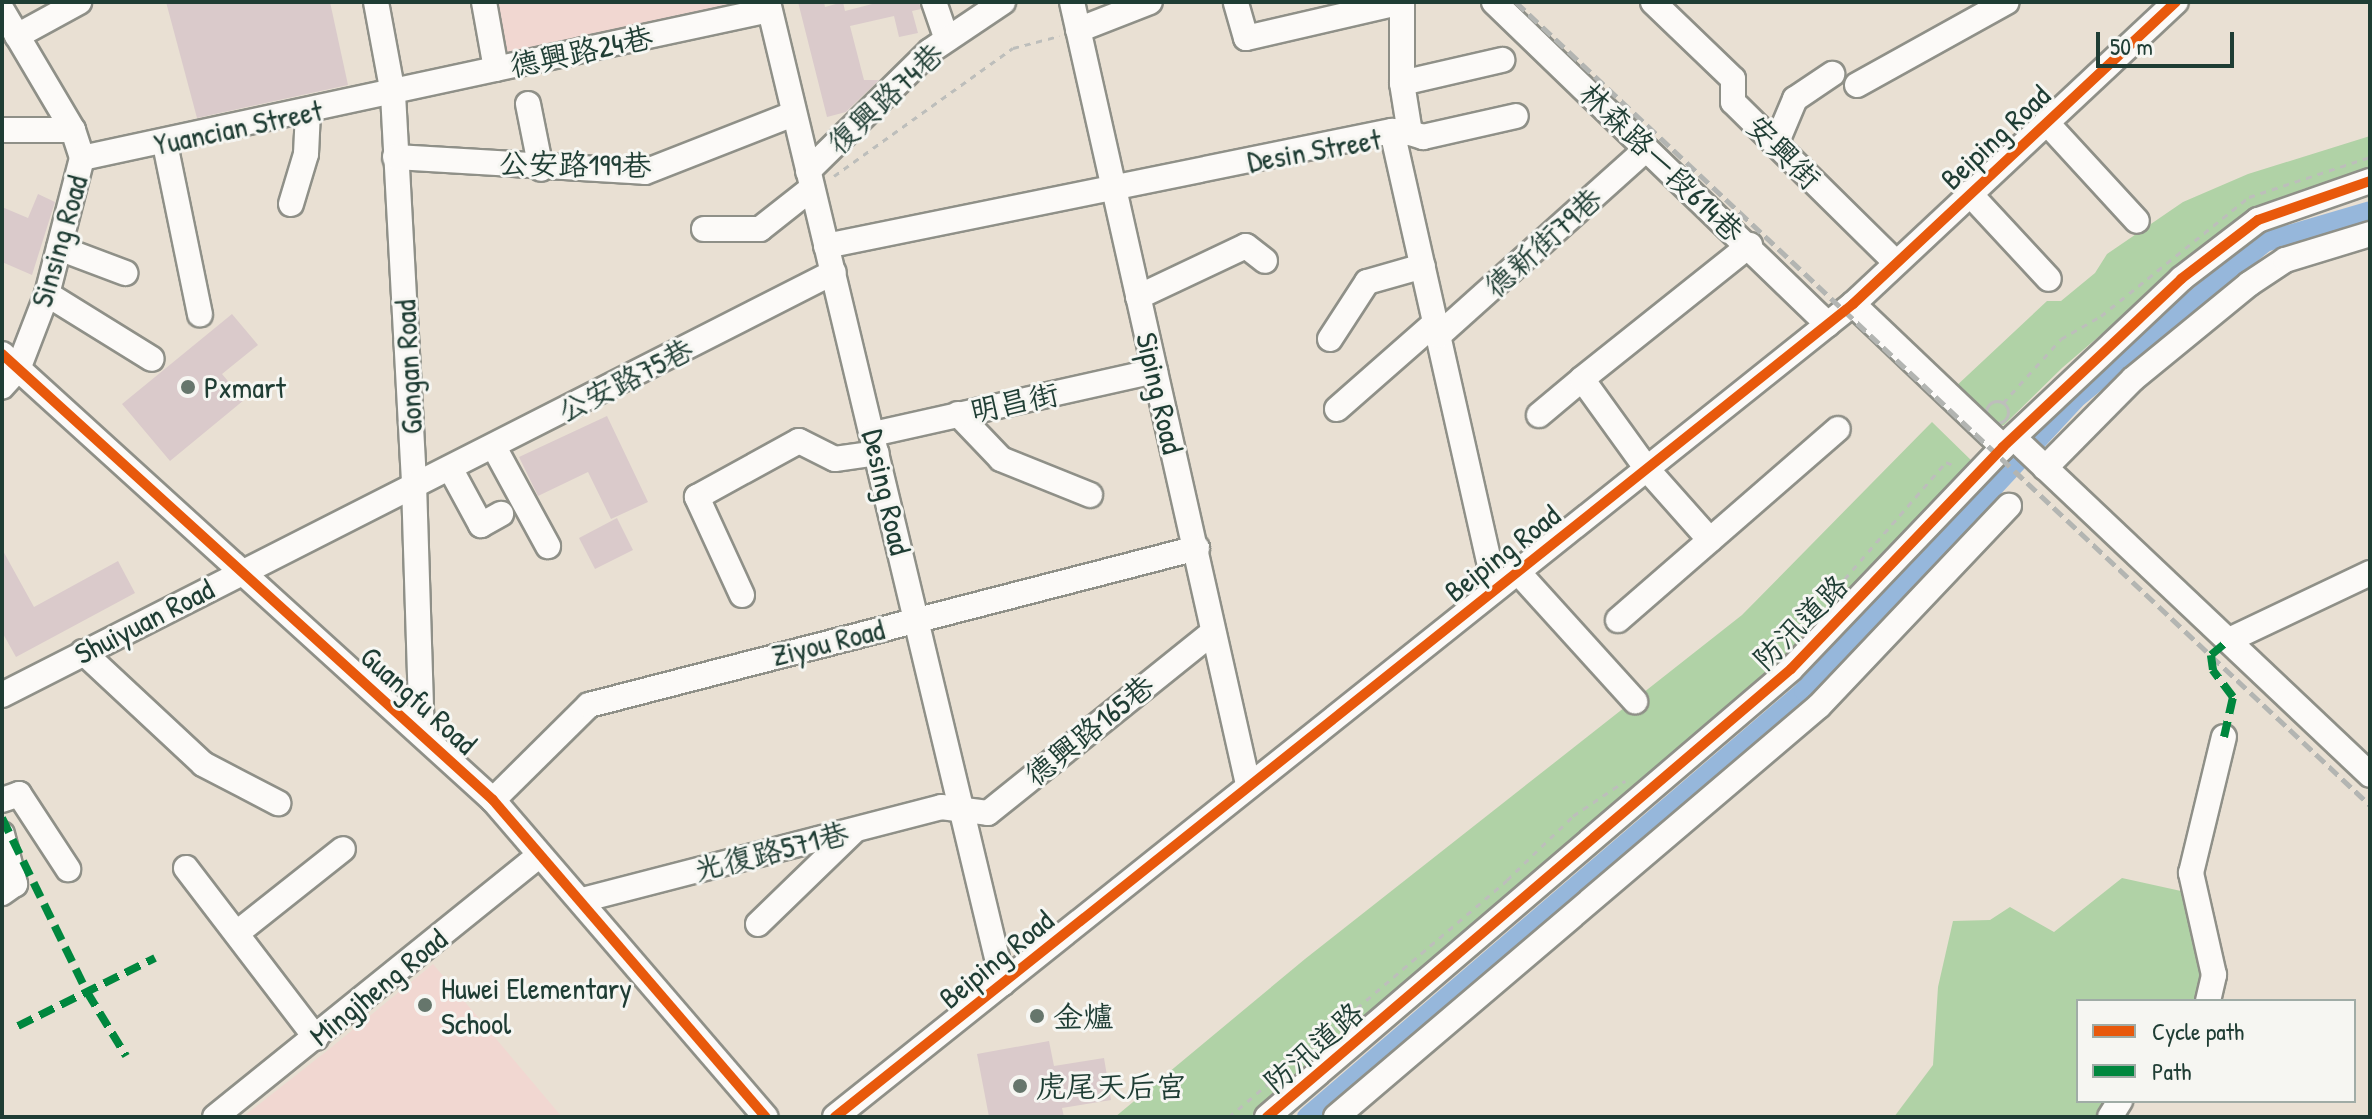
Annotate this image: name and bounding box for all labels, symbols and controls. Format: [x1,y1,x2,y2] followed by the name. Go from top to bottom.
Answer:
[2100,16,2238,66] scale bar
[506,18,656,84] street label: 德興路24巷
[2110,30,2153,62] text: 50 m
[819,35,951,161] street label: 復興路74巷
[1572,75,1752,249] street label: 林森路一段614巷
[1933,77,2057,197] street label: Beiping Road
[151,92,325,162] street label: Yuancian Street
[1739,107,1829,197] street label: 安興街
[1245,121,1383,179] street label: Desin Street
[498,145,652,183] street label: 公安路199巷
[23,171,95,311] street label: Sinsing Road
[1477,180,1609,304] street label: 德新街79巷
[386,299,430,435] street label: Gongan Road
[1129,329,1191,457] street label: Siping Road
[551,330,699,430] street label: 公安路75巷
[204,369,286,405] place label: Pxmart
[966,375,1062,429] street label: 明昌街
[179,378,197,396] marker: Pxmart
[855,426,919,558] street label: Desing Road
[1437,497,1567,609] street label: Beiping Road
[1745,567,1855,677] street label: 防汛道路
[68,571,220,671] street label: Shuiyuan Road
[768,611,888,673] street label: Ziyou Road
[353,638,485,762] street label: Guangfu Road
[1017,667,1161,793] street label: 德興路165巷
[690,814,852,888] street label: 光復路571巷
[932,902,1060,1016] street label: Beiping Road
[302,921,454,1053] street label: Mingjheng Road
[441,970,632,1040] place label: Huwei Elementary School
[1256,994,1370,1100] street label: 防汛道路
[416,996,434,1014] marker: Huwei Elementary School
[1053,998,1113,1034] place label: 金爐
[2076,999,2356,1103] legend
[1028,1007,1046,1025] marker: 金爐
[2152,1015,2244,1047] text: Cycle path
[2152,1055,2191,1087] text: Path
[1036,1068,1186,1104] place label: 虎尾天后宮
[1011,1077,1029,1095] marker: 虎尾天后宮

